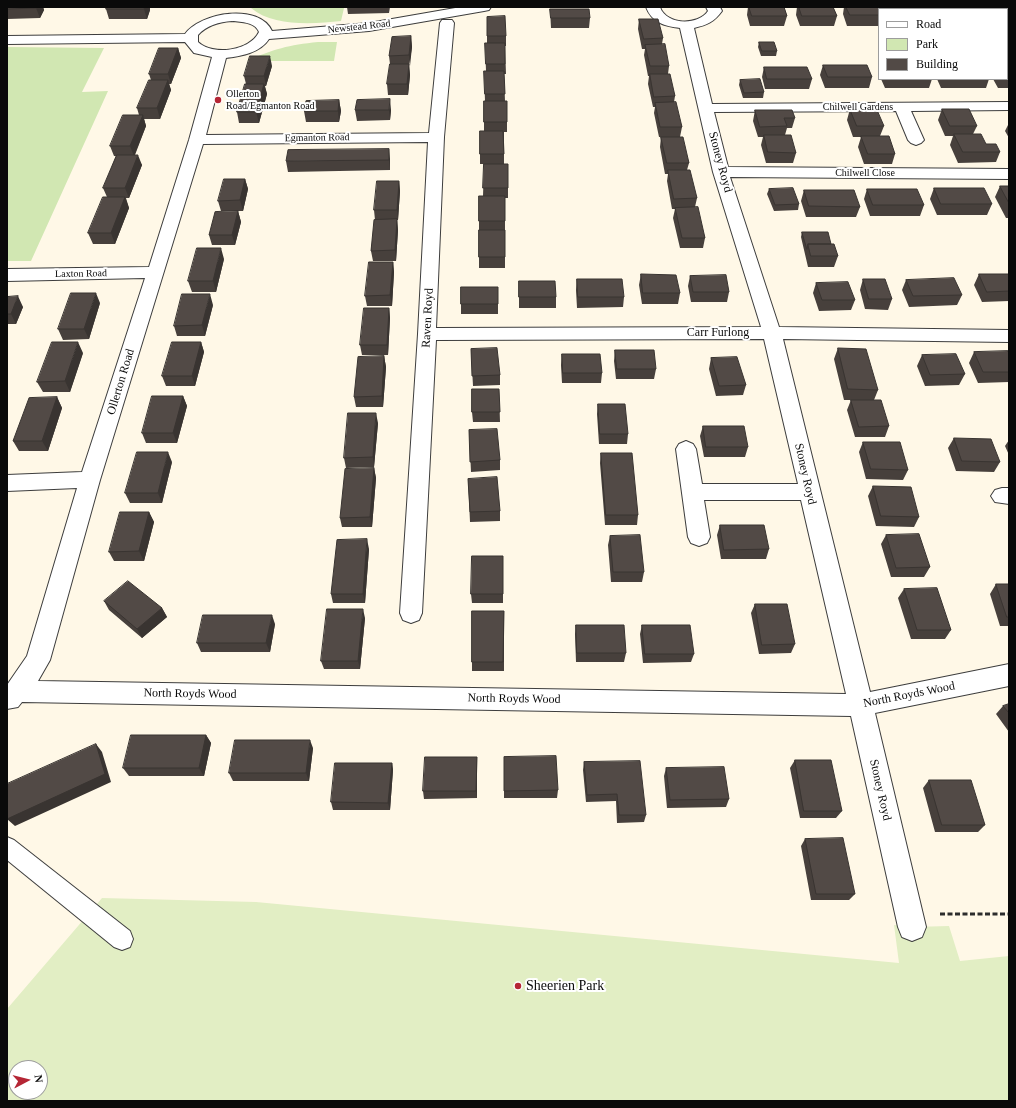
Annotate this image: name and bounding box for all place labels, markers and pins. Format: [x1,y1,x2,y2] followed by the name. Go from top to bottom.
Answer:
[226,88,315,112] place label: Ollerton Road/Egmanton Road
[213,95,223,105] marker: Ollerton Road/Egmanton Road
[526,978,604,994] place label: Sheerien Park
[513,981,523,991] marker: Sheerien Park

